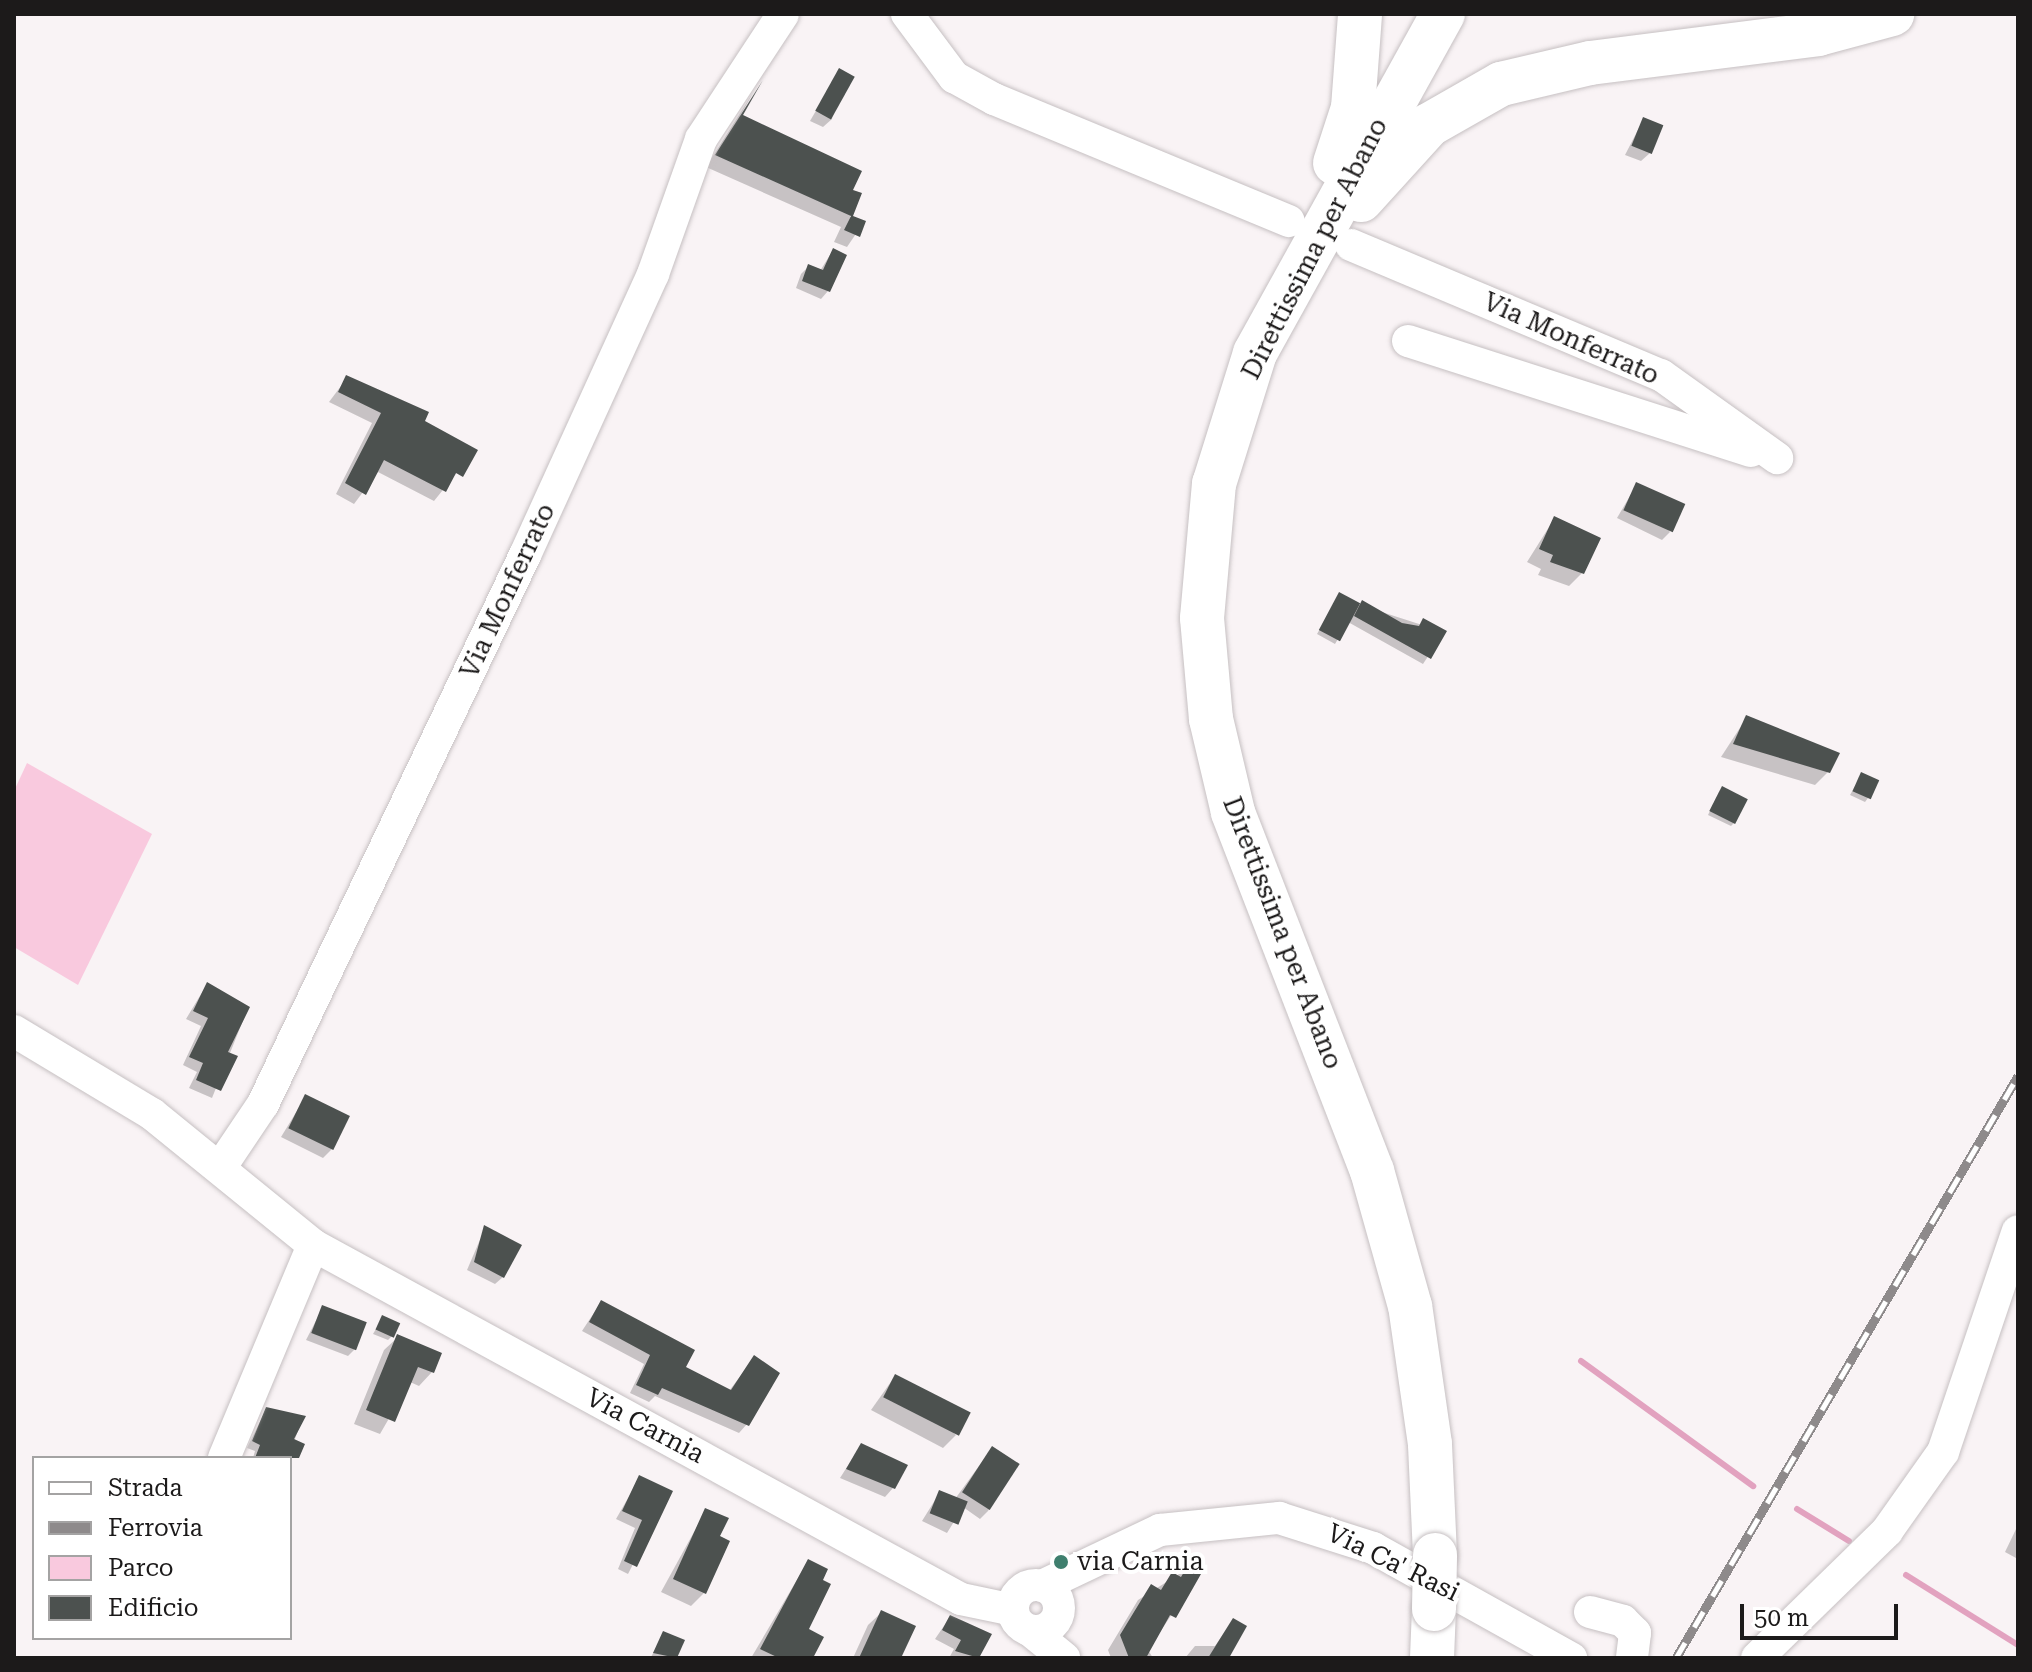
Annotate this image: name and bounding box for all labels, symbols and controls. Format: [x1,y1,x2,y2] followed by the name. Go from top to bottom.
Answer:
[1236,113,1394,385] street label: Direttissima per Abano
[1478,286,1664,392] street label: Via Monferrato
[454,499,562,683] street label: Via Monferrato
[1216,793,1348,1073] street label: Direttissima per Abano
[580,1382,710,1470] street label: Via Carnia
[32,1456,292,1640] legend
[108,1474,183,1502] text: Strada
[108,1514,203,1542] text: Ferrovia
[1322,1518,1464,1608] street label: Via Ca' Rasi
[1077,1546,1204,1578] place label: via Carnia
[1052,1553,1070,1571] marker: via Carnia
[108,1554,174,1582] text: Parco
[1744,1588,1902,1638] scale bar
[108,1594,199,1622] text: Edificio
[1754,1604,1809,1632] text: 50 m

